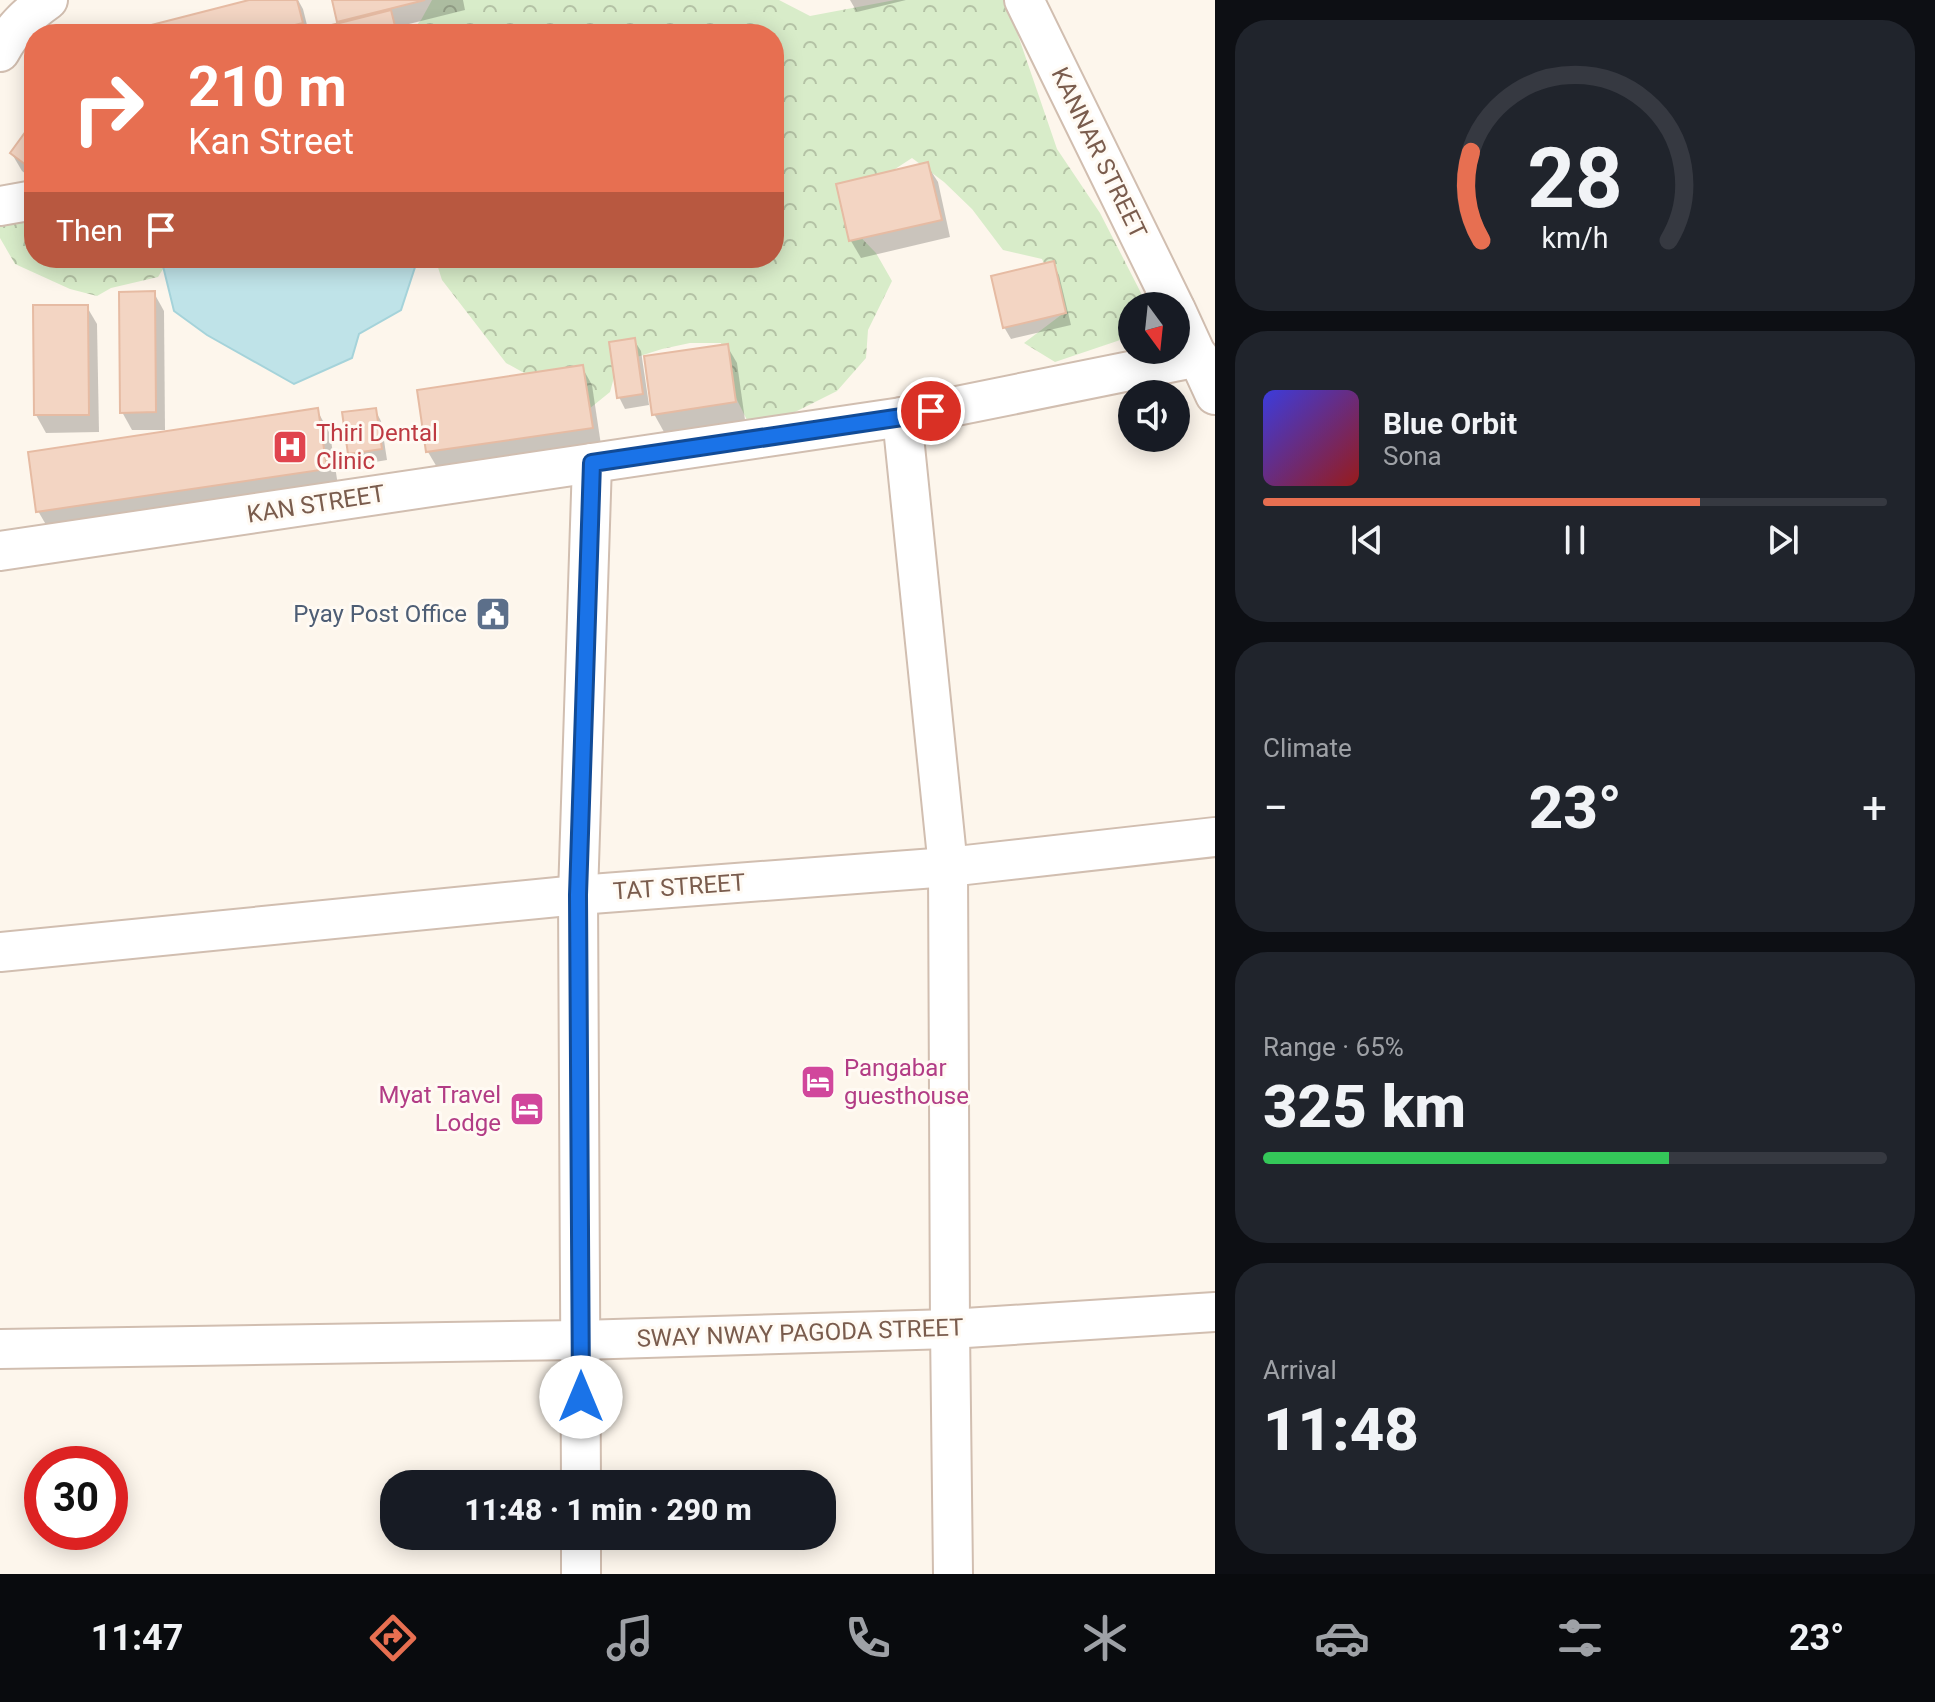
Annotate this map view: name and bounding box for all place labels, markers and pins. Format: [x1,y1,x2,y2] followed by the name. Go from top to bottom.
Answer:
[897,377,965,445] pin
[316,419,438,475] place label: Thiri Dental Clinic
[271,428,309,466] hospital icon: Thiri Dental Clinic
[474,595,512,633] public building icon: Pyay Post Office
[293,600,467,628] place label: Pyay Post Office
[844,1054,969,1110] place label: Pangabar guesthouse
[799,1063,837,1101] hotel icon: Pangabar guesthouse
[378,1081,501,1137] place label: Myat Travel Lodge
[508,1090,546,1128] hotel icon: Myat Travel Lodge

